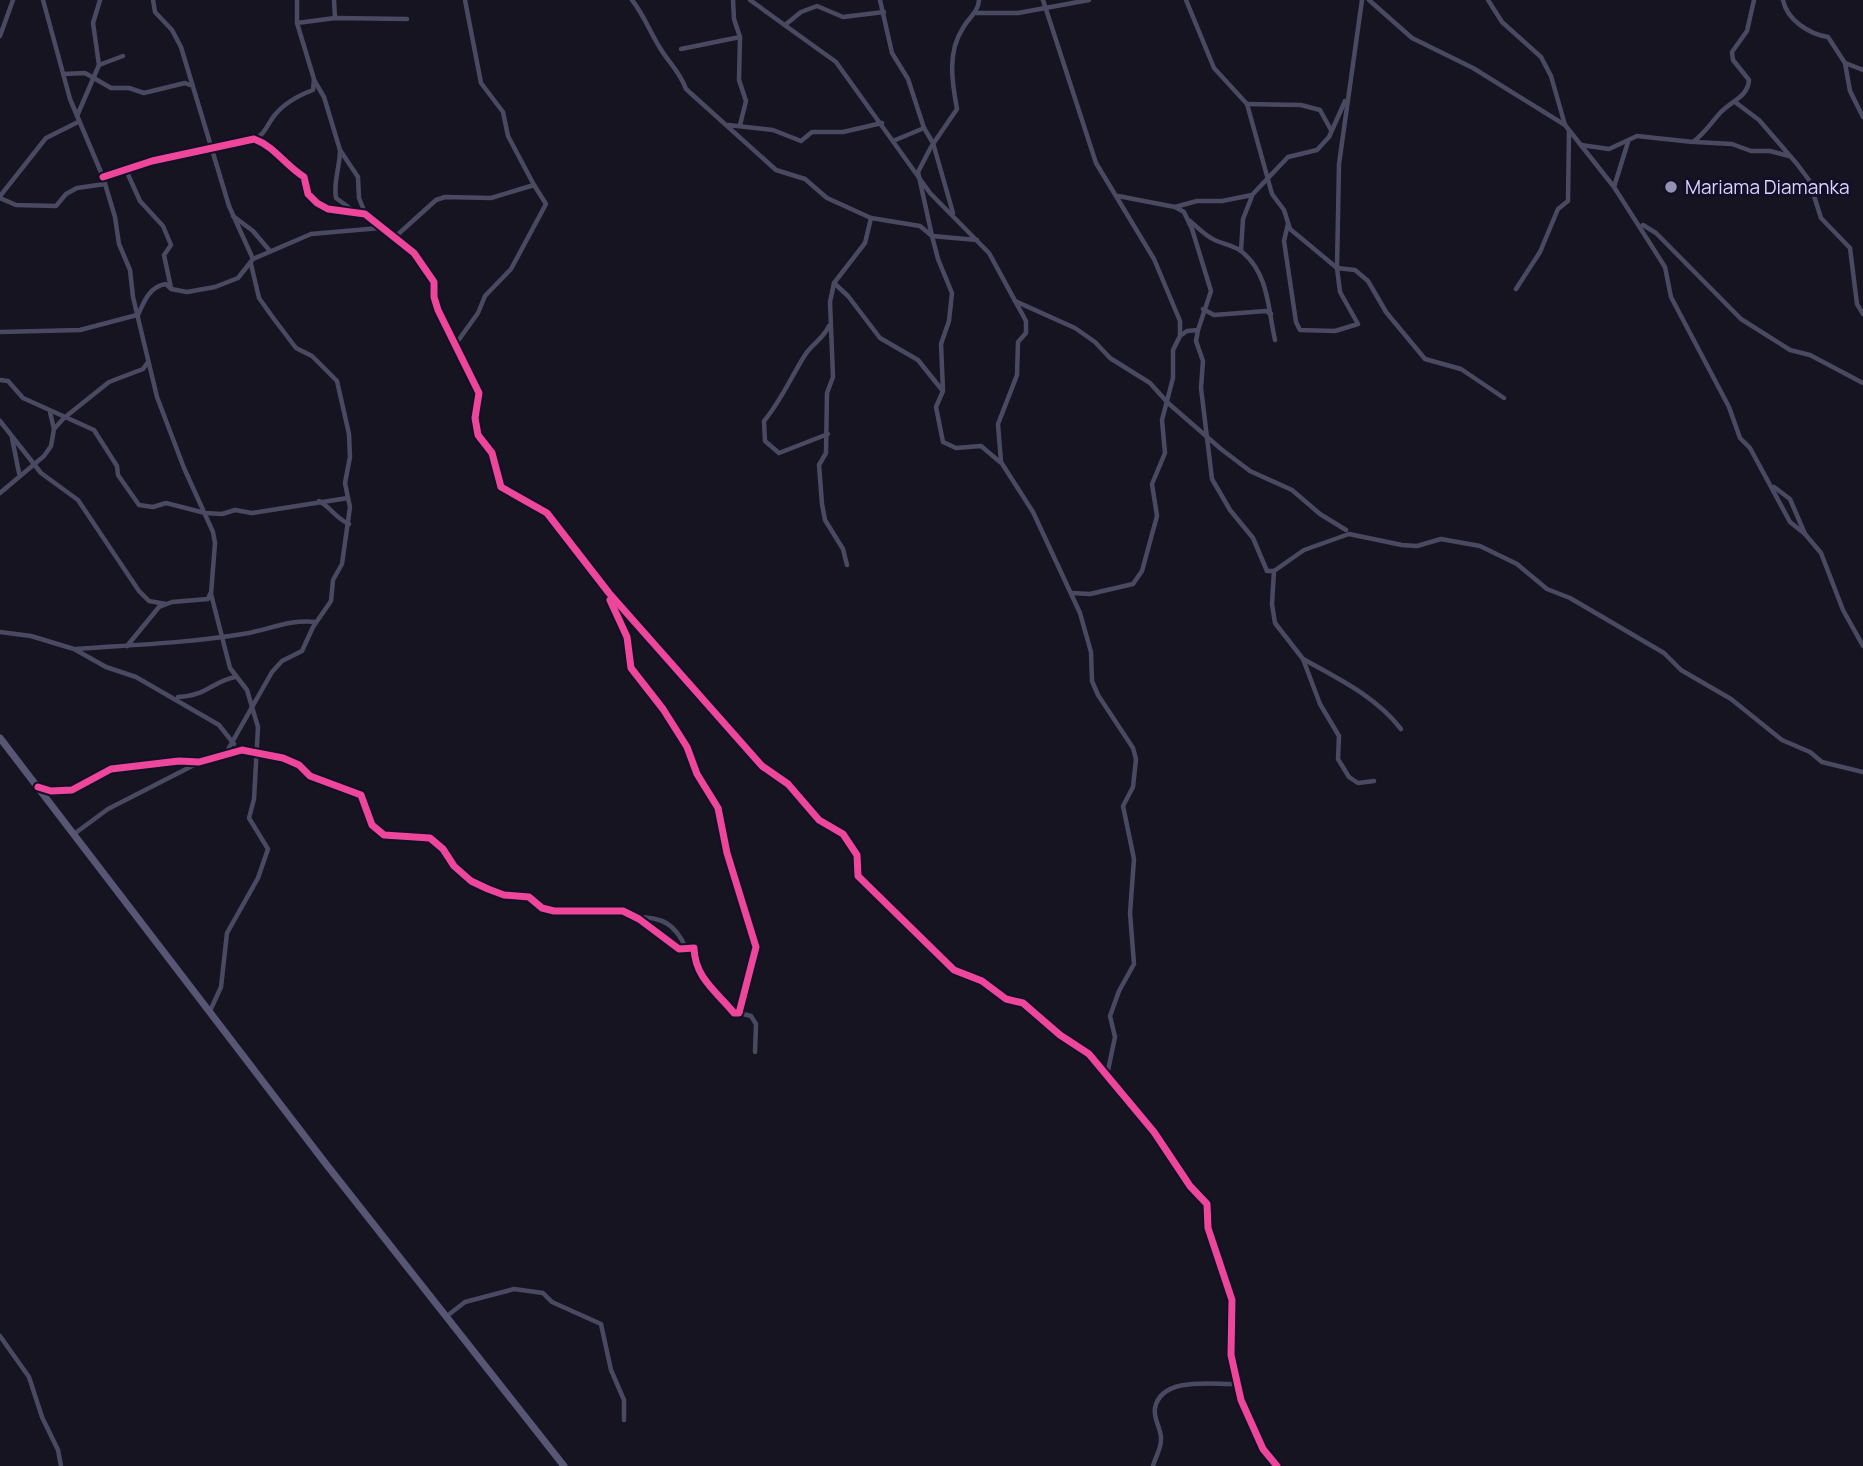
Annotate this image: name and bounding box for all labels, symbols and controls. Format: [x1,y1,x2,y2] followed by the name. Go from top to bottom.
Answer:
[1685,174,1850,200] place label: Mariama Diamanka
[1663,179,1679,195] marker: Mariama Diamanka

